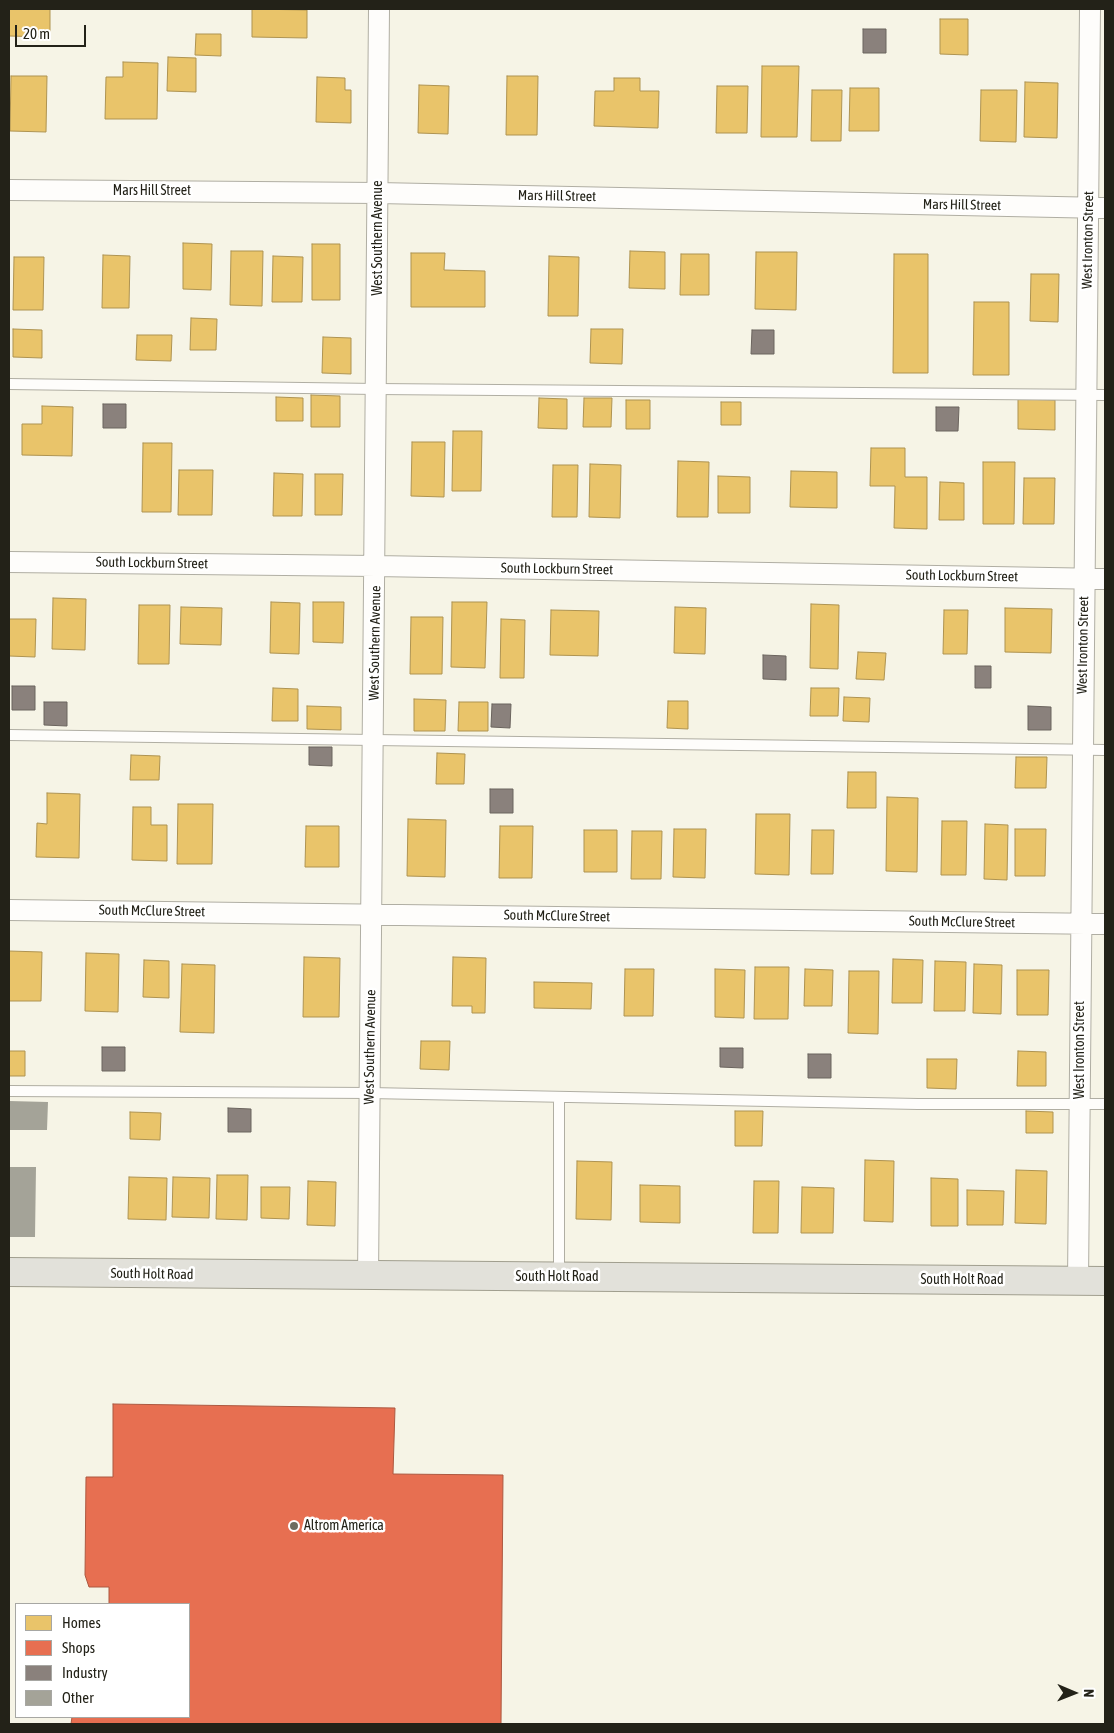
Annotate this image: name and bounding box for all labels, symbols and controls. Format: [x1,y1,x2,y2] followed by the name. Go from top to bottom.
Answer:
[18,15,89,47] scale bar
[23,25,50,42] text: 20 m
[370,181,386,295] street label: West Southern Avenue
[113,183,191,199] street label: Mars Hill Street
[518,187,596,205] street label: Mars Hill Street
[1079,191,1097,289] street label: West Ironton Street
[923,196,1001,214] street label: Mars Hill Street
[96,554,208,572] street label: South Lockburn Street
[501,560,613,578] street label: South Lockburn Street
[906,567,1018,585] street label: South Lockburn Street
[366,585,384,701] street label: West Southern Avenue
[1074,596,1092,694] street label: West Ironton Street
[99,902,205,920] street label: South McClure Street
[504,907,610,925] street label: South McClure Street
[909,913,1015,931] street label: South McClure Street
[361,989,379,1105] street label: West Southern Avenue
[1072,1001,1088,1099] street label: West Ironton Street
[110,1265,194,1283] street label: South Holt Road
[515,1269,599,1285] street label: South Holt Road
[920,1272,1004,1288] street label: South Holt Road
[304,1518,384,1534] place label: Altrom America
[288,1520,300,1532] marker: Altrom America
[15,1603,190,1718] legend
[62,1614,101,1631] text: Homes
[62,1639,95,1656] text: Shops
[62,1664,108,1681] text: Industry
[1049,1668,1099,1718] north arrow
[62,1689,94,1706] text: Other
[1081,1689,1097,1698] text: N

